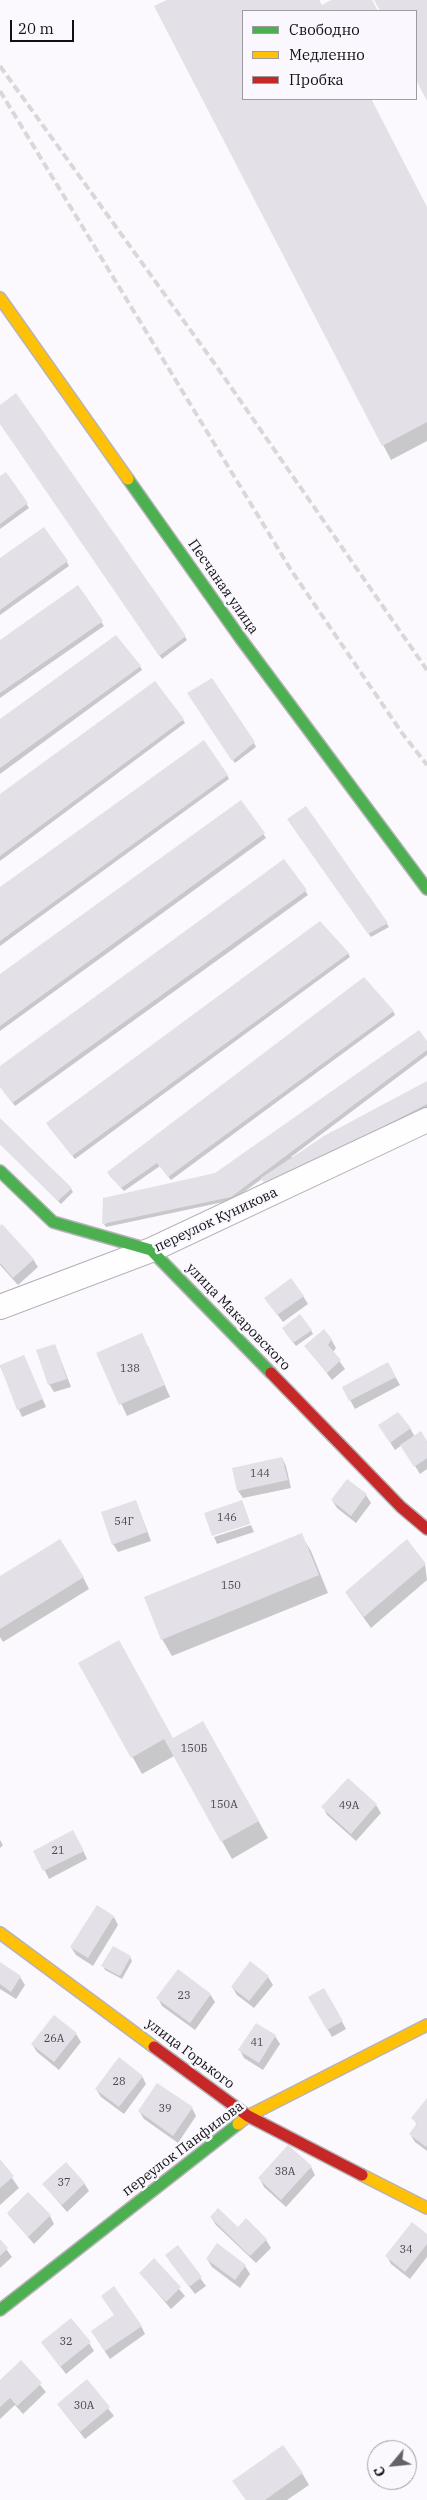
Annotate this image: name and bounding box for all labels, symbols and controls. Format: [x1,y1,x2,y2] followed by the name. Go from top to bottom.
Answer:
[12,10,76,42] scale bar
[242,10,417,100] legend
[18,19,54,38] text: 20 m
[289,20,360,39] text: Свободно
[289,45,365,64] text: Медленно
[289,70,344,89] text: Пробка
[184,536,262,638] street label: Песчаная улица
[152,1184,280,1256] street label: переулок Куникова
[182,1260,294,1374] street label: улица Макаровского
[120,1362,140,1376] house number: 138
[250,1467,270,1481] house number: 144
[217,1511,237,1525] house number: 146
[114,1515,134,1529] house number: 54Г
[221,1579,241,1593] house number: 150
[181,1742,207,1756] house number: 150Б
[210,1798,238,1812] house number: 150А
[339,1799,359,1813] house number: 49А
[51,1844,65,1858] house number: 21
[177,1989,191,2003] house number: 23
[142,2015,238,2093] street label: улица Горького
[44,2032,64,2046] house number: 26А
[250,2036,264,2050] house number: 41
[112,2075,126,2089] house number: 28
[119,2098,247,2200] street label: переулок Панфилова
[158,2102,172,2116] house number: 39
[275,2165,295,2179] house number: 38А
[57,2176,71,2190] house number: 37
[399,2243,413,2257] house number: 34
[59,2335,73,2349] house number: 32
[74,2399,94,2413] house number: 30А
[367,2440,417,2490] north arrow
[370,2463,390,2480] text: С

